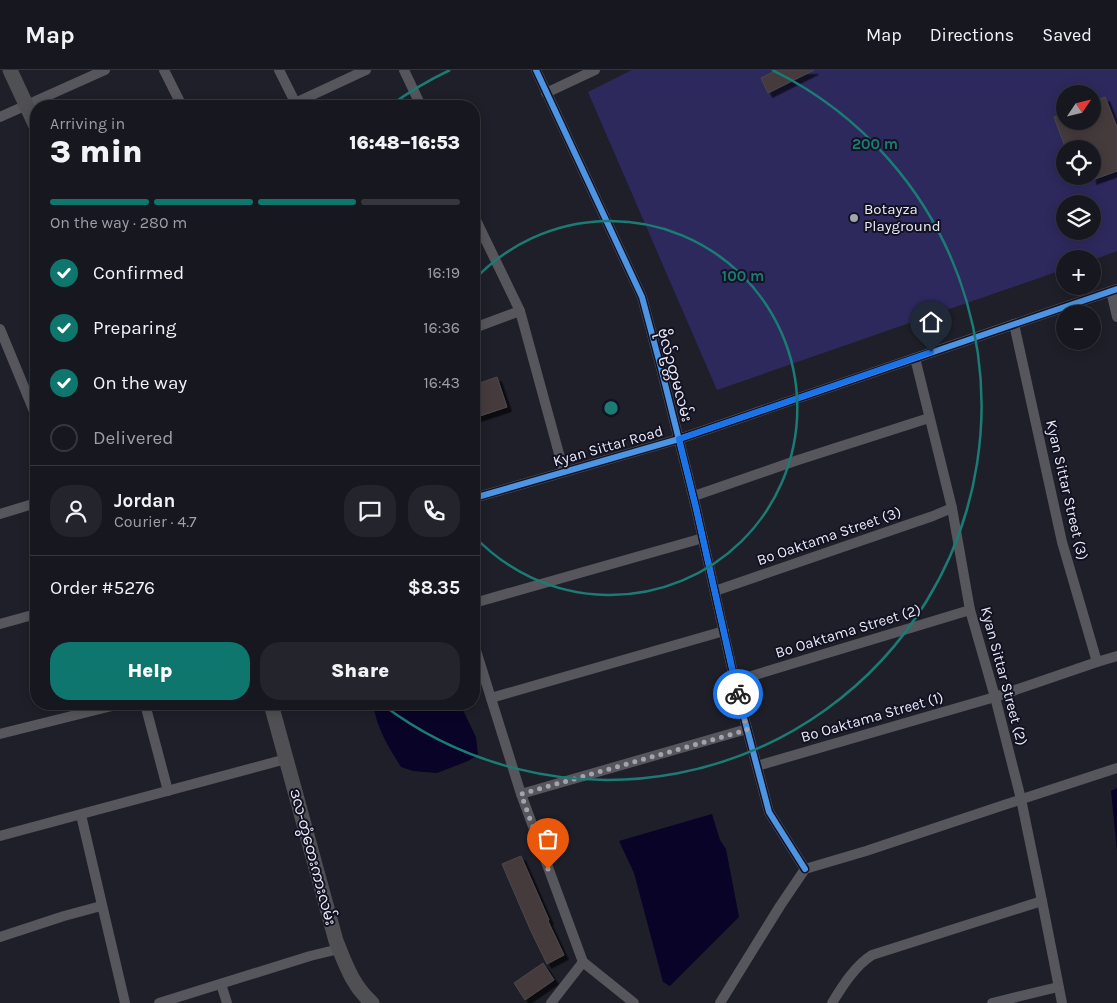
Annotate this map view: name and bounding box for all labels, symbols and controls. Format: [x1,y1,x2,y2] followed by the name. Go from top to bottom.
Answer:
[25,21,75,49] text: Map
[866,24,902,46] text: Map
[930,24,1014,46] text: Directions
[1042,24,1092,46] text: Saved
[1056,85,1101,130] north arrow
[1056,85,1101,350] map controls
[50,114,125,133] text: Arriving in
[349,132,460,154] text: 16:48–16:53
[50,133,143,170] text: 3 min
[852,135,898,153] text: 200 m
[1056,140,1101,185] button: locate
[1056,195,1101,240] button: layers
[864,200,941,235] place label: Botayza Playground
[848,212,860,224] marker: Botayza Playground
[50,213,187,232] text: On the way · 280 m
[1056,250,1101,295] button: +
[50,259,78,287] icon: check
[93,262,184,284] text: Confirmed
[427,263,460,282] text: 16:19
[722,267,764,285] text: 100 m
[910,301,952,352] pin
[1056,305,1101,350] button: −
[917,308,945,336] icon: home
[50,314,78,342] icon: check
[93,317,176,339] text: Preparing
[423,318,460,337] text: 16:36
[651,326,697,425] street label: ဗိုလ်ဥတ္တမလမ်း
[50,369,78,397] icon: check
[93,372,187,394] text: On the way
[423,373,460,392] text: 16:43
[602,399,620,417] centre of rings
[1042,418,1092,562] street label: Kyan Sittar Street (3)
[551,422,665,470] street label: Kyan Sittar Road
[93,427,173,449] text: Delivered
[50,485,102,537] button: person
[344,485,396,537] button: chat
[408,485,460,537] button: phone
[114,490,175,512] text: Jordan
[754,503,904,569] street label: Bo Oaktama Street (3)
[114,512,197,531] text: Courier · 4.7
[50,577,155,599] text: Order #5276
[408,577,460,599] text: $8.35
[773,600,923,662] street label: Bo Oaktama Street (2)
[977,605,1031,747] street label: Kyan Sittar Street (2)
[50,642,250,700] button: Help
[260,642,460,700] button: Share
[713,669,763,719] courier
[724,680,752,708] icon: bike
[799,688,945,746] street label: Bo Oaktama Street (1)
[284,786,341,928] street label: ဒလ-တွံတေးကားလမ်း
[527,818,569,869] pin
[534,825,562,853] icon: bag

